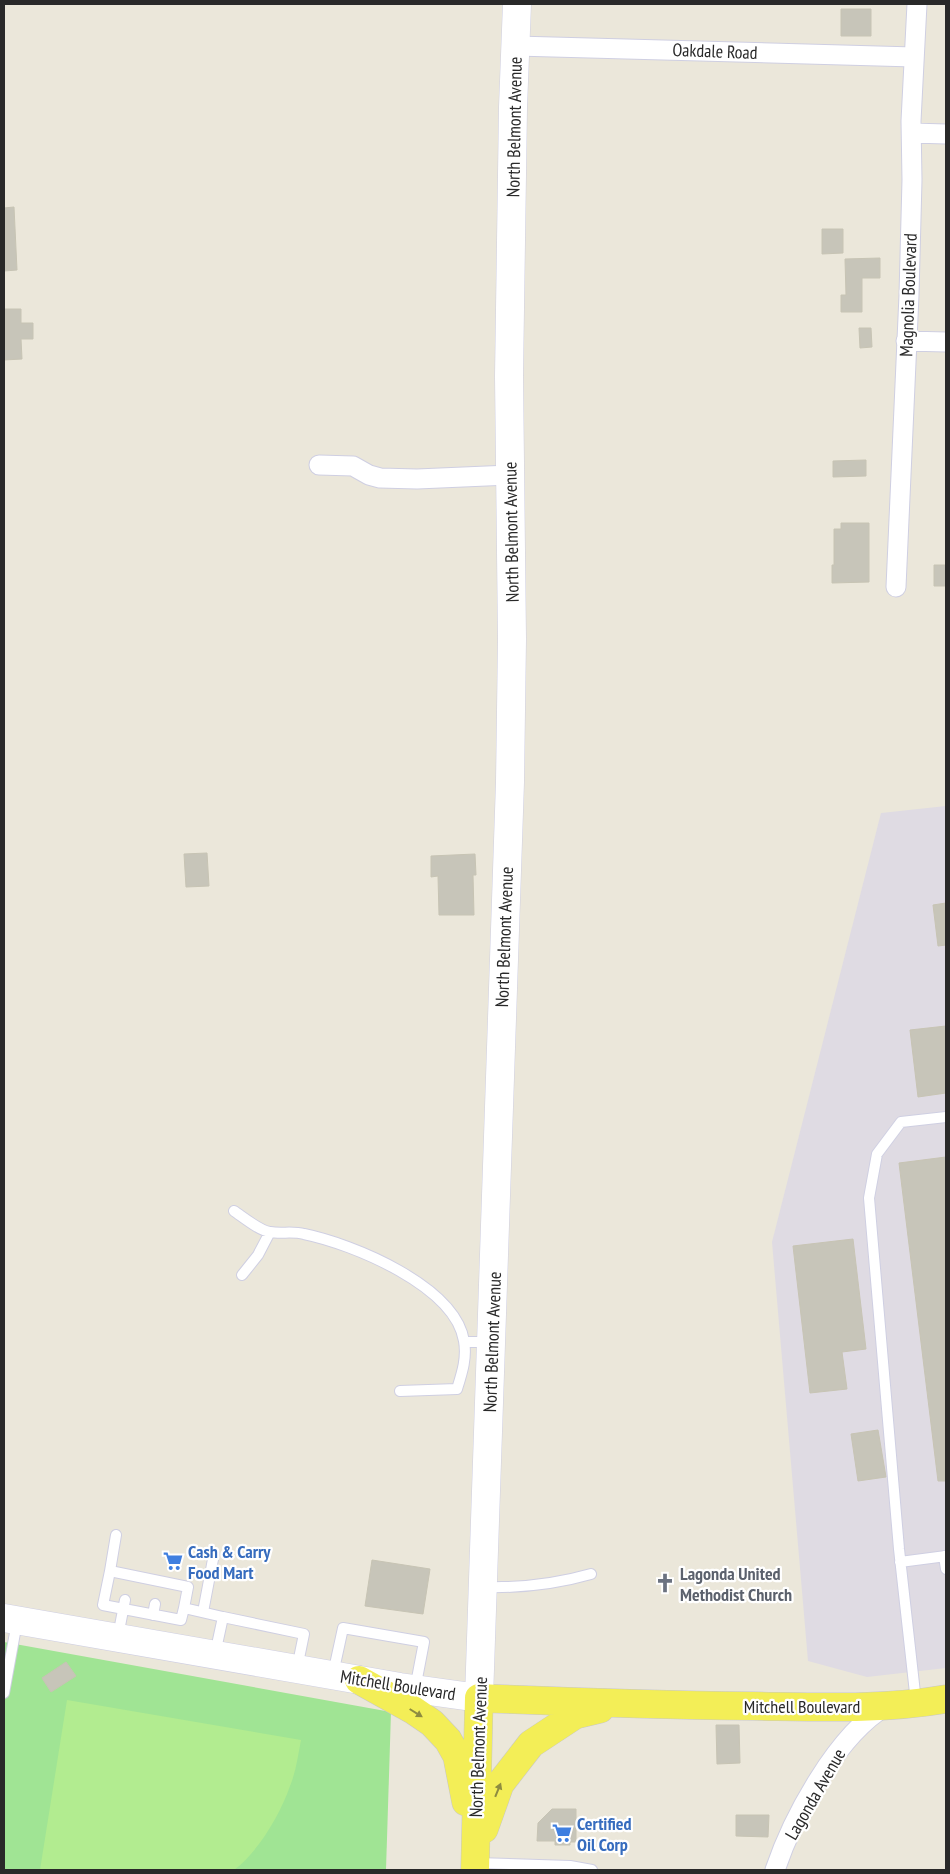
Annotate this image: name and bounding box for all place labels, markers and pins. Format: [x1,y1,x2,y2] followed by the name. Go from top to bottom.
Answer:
[188,1540,271,1584] place label: Cash & Carry Food Mart
[162,1550,184,1572] supermarket icon: Cash & Carry Food Mart
[680,1562,792,1606] place label: Lagonda United Methodist Church
[654,1572,676,1594] church icon: Lagonda United Methodist Church
[577,1812,631,1856] place label: Certified Oil Corp
[551,1822,573,1844] supermarket icon: Certified Oil Corp

